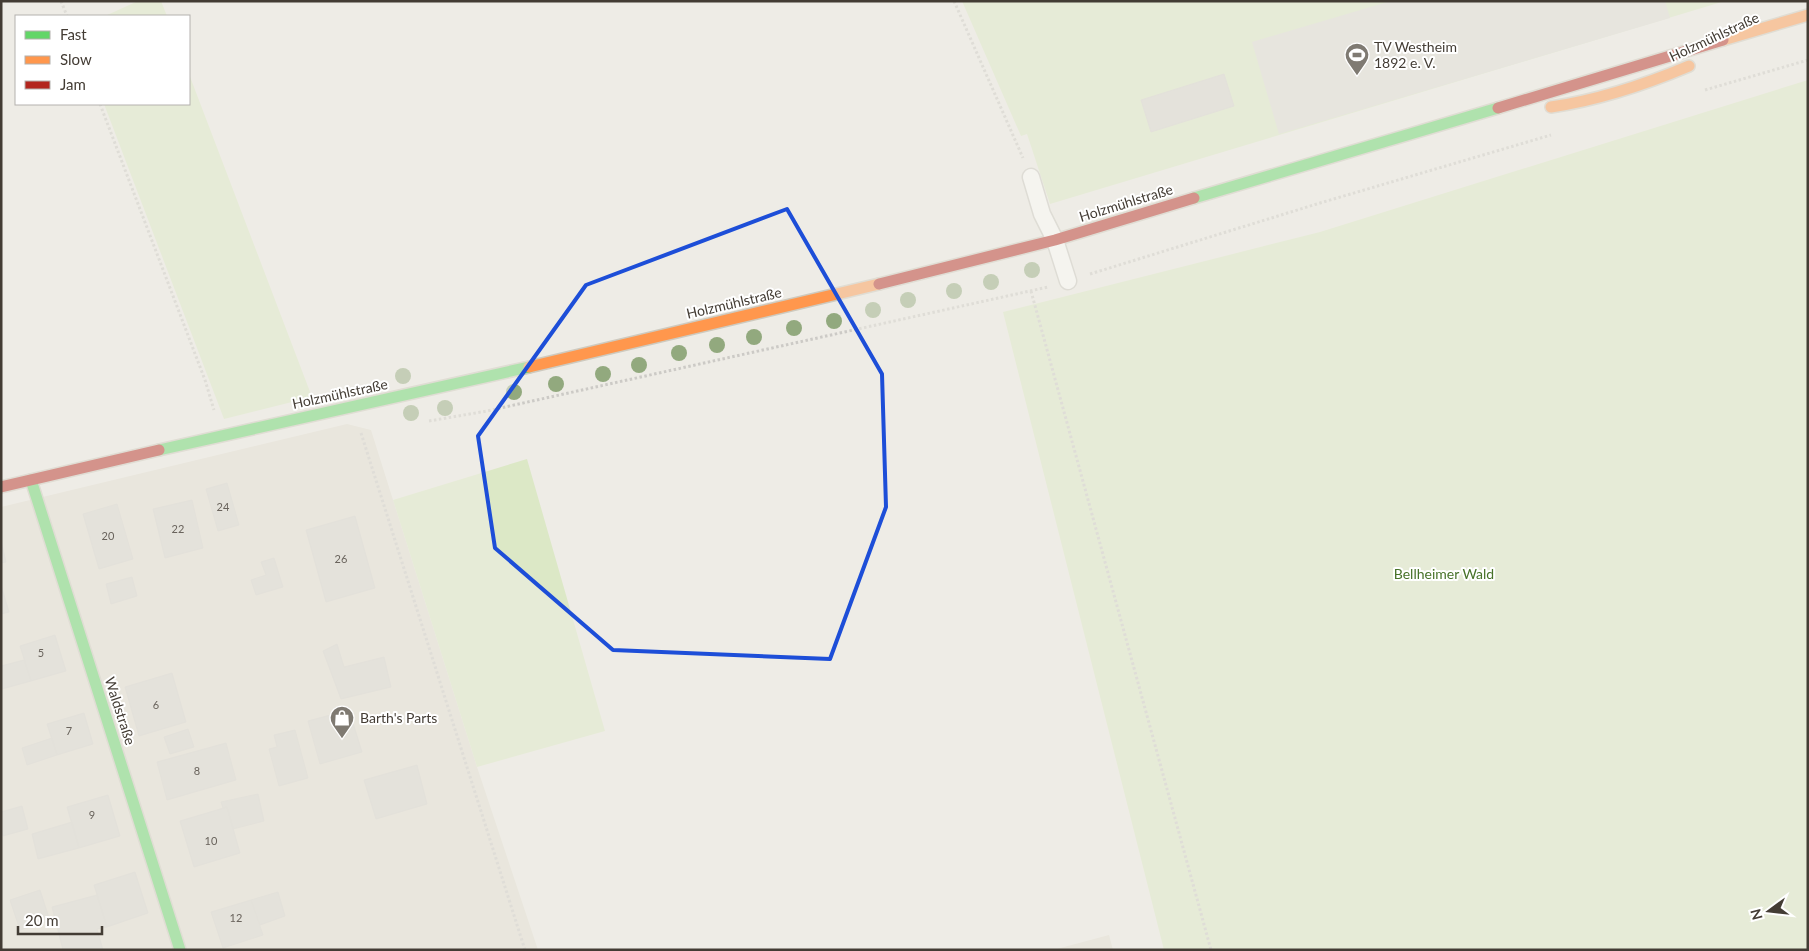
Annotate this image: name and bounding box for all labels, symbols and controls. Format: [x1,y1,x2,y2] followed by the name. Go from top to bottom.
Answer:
[1666,8,1761,65] street label: Holzmühlstraße
[15,15,190,105] legend
[60,25,87,43] text: Fast
[1374,38,1457,71] place label: TV Westheim 1892 e. V.
[1344,42,1370,76] sports icon: TV Westheim 1892 e. V.
[60,50,92,68] text: Slow
[60,75,86,93] text: Jam
[1077,180,1175,225] street label: Holzmühlstraße
[685,283,783,322] street label: Holzmühlstraße
[291,375,389,412] street label: Holzmühlstraße
[217,500,230,513] house number: 24
[172,522,184,535] house number: 22
[102,529,115,542] house number: 20
[335,552,347,565] house number: 26
[1394,565,1494,582] park label: Bellheimer Wald
[38,646,44,659] house number: 5
[102,675,139,747] street label: Waldstraße
[153,698,159,711] house number: 6
[329,705,355,739] shop icon: Barth's Parts
[360,709,437,726] place label: Barth's Parts
[66,724,72,737] house number: 7
[194,764,200,777] house number: 8
[89,808,95,821] house number: 9
[205,834,218,847] house number: 10
[1744,886,1794,936] north arrow
[18,904,101,936] scale bar
[1746,907,1766,922] text: N
[25,911,59,929] text: 20 m
[230,911,242,924] house number: 12

